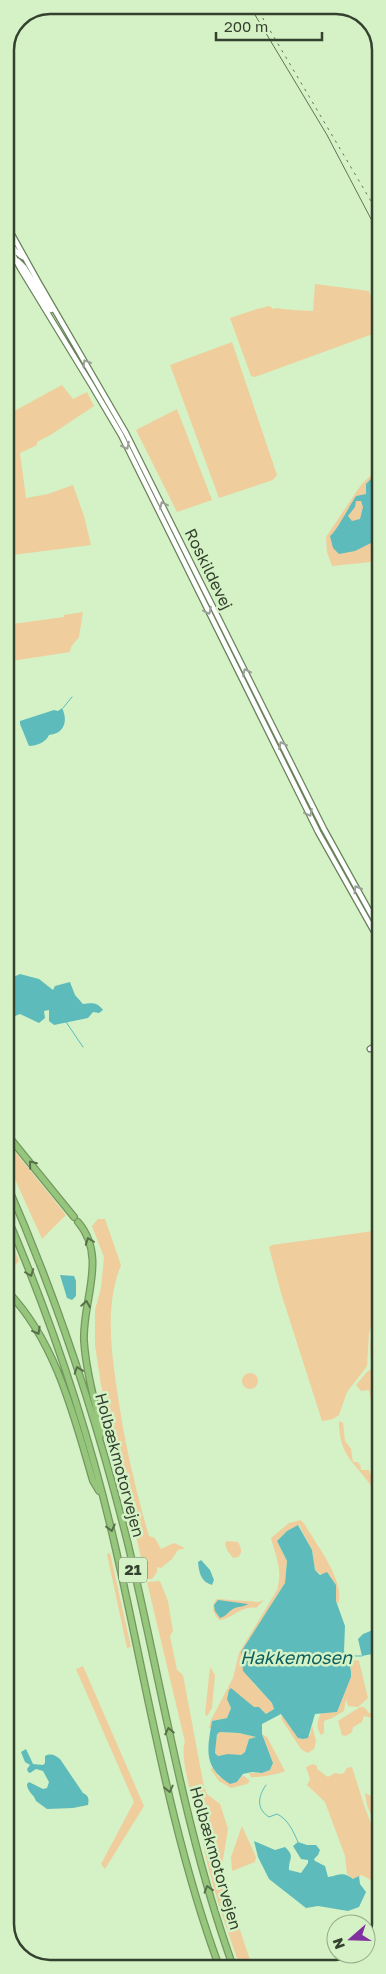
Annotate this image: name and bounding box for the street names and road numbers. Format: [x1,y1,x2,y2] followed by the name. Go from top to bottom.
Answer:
[181,525,237,613] street label: Roskildevej
[91,1391,149,1539] street label: Holbækmotorvejen
[119,1558,147,1582] road number: 21
[186,1784,246,1932] street label: Holbækmotorvejen

